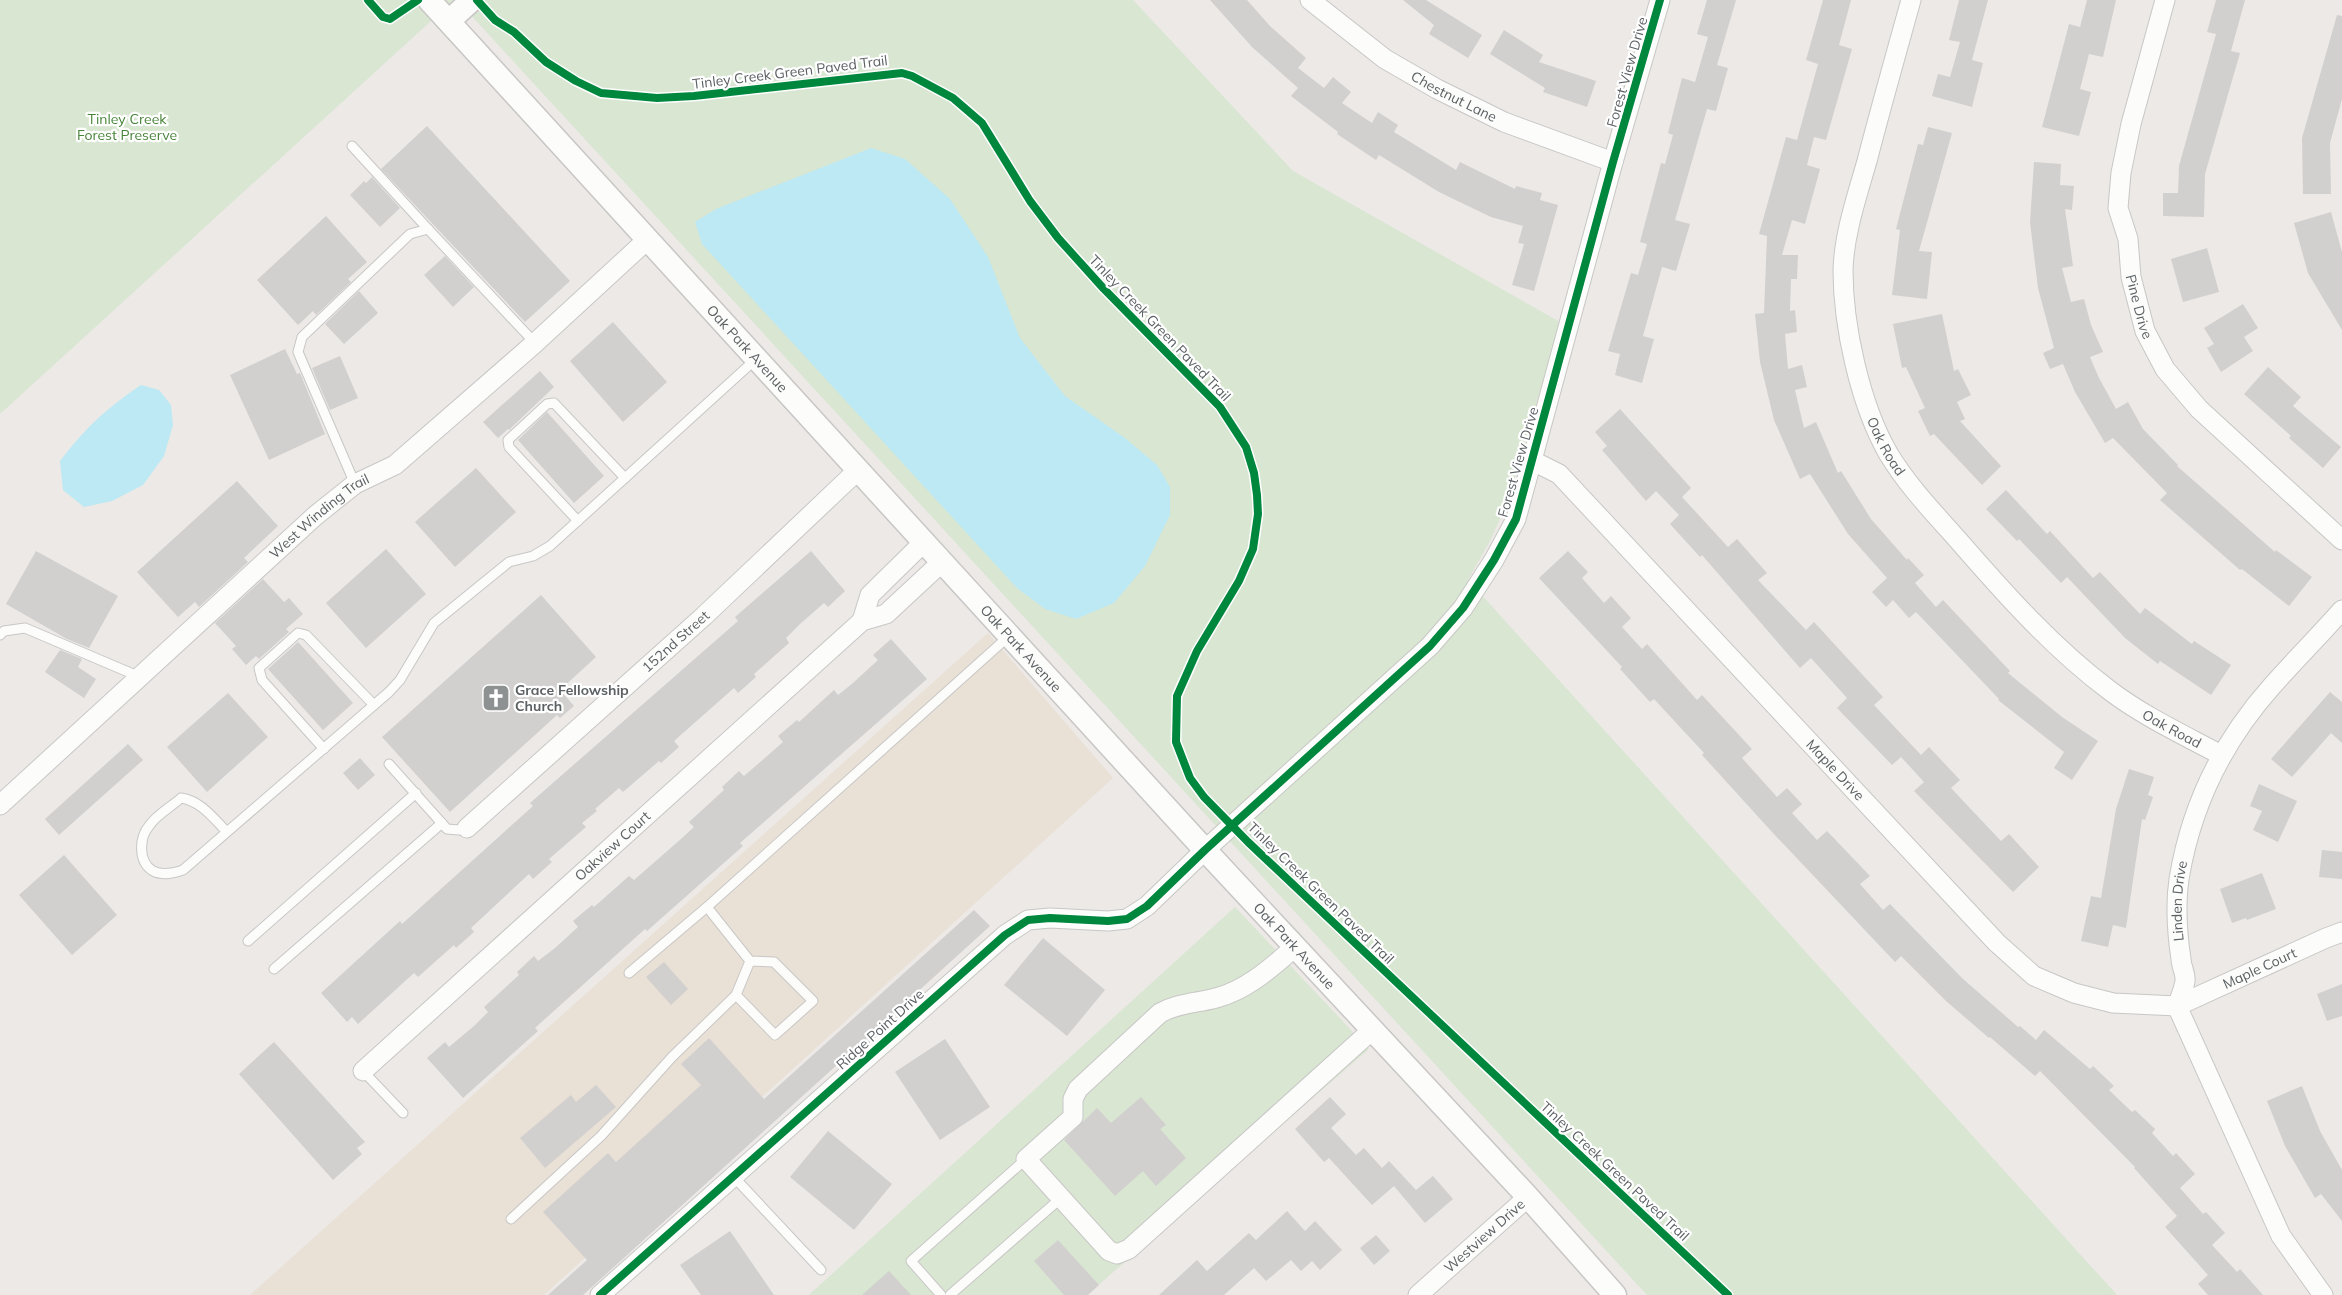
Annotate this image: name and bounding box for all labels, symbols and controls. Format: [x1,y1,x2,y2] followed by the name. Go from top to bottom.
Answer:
[1603,15,1651,129] street label: Forest View Drive
[691,51,889,93] street label: Tinley Creek Green Paved Trail
[1408,67,1500,126] street label: Chestnut Lane
[77,110,177,144] park label: Tinley Creek Forest Preserve
[1085,251,1235,405] street label: Tinley Creek Green Paved Trail
[2122,272,2157,342] street label: Pine Drive
[703,301,792,396] street label: Oak Park Avenue
[1494,405,1542,519] street label: Forest View Drive
[1863,414,1909,479] street label: Oak Road
[266,470,372,562] street label: West Winding Trail
[977,601,1065,696] street label: Oak Park Avenue
[638,607,713,676] street label: 152nd Street
[515,681,629,715] place label: Grace Fellowship Church
[481,683,511,713] church icon: Grace Fellowship Church
[2139,705,2204,752] street label: Oak Road
[1802,736,1868,804] street label: Maple Drive
[571,807,654,885] street label: Oakview Court
[1244,818,1398,968] street label: Tinley Creek Green Paved Trail
[2168,859,2191,942] street label: Linden Drive
[1250,899,1339,993] street label: Oak Park Avenue
[2220,944,2299,993] street label: Maple Court
[832,985,928,1073] street label: Ridge Point Drive
[1537,1097,1693,1245] street label: Tinley Creek Green Paved Trail
[1440,1195,1529,1277] street label: Westview Drive

